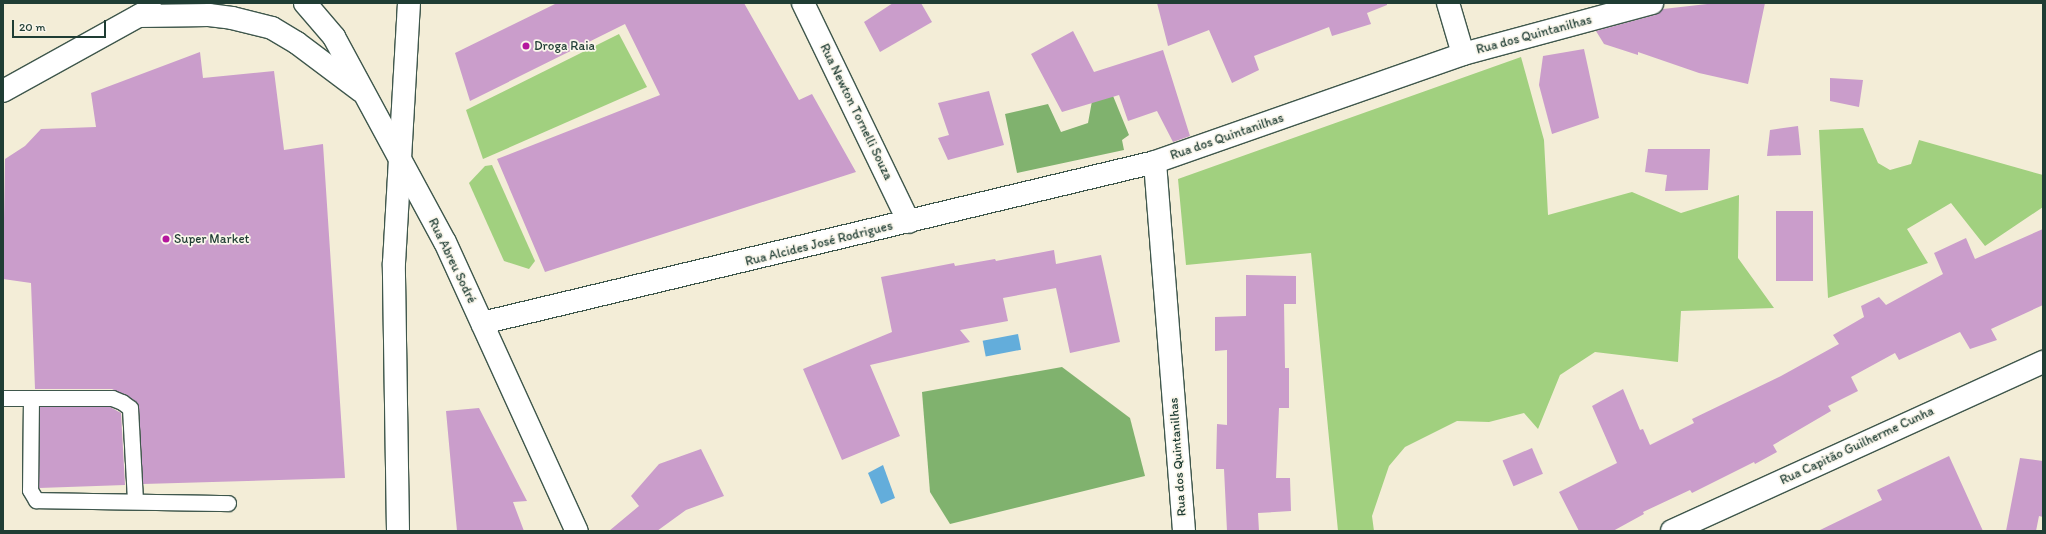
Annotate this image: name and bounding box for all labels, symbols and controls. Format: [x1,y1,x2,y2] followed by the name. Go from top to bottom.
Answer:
[14,12,108,38] scale bar
[1474,12,1594,58] street label: Rua dos Quintanilhas
[19,20,46,34] text: 20 m
[534,38,595,54] place label: Droga Raia
[521,41,531,51] marker: Droga Raia
[816,42,896,182] street label: Rua Newton Tornelli Souza
[1168,110,1286,164] street label: Rua dos Quintanilhas
[425,216,479,306] street label: Rua Abreu Sodré
[744,218,894,270] street label: Rua Alcides José Rodrigues
[174,231,249,247] place label: Super Market
[161,234,171,244] marker: Super Market
[1166,397,1190,517] street label: Rua dos Quintanilhas
[1778,403,1936,489] street label: Rua Capitão Guilherme Cunha

